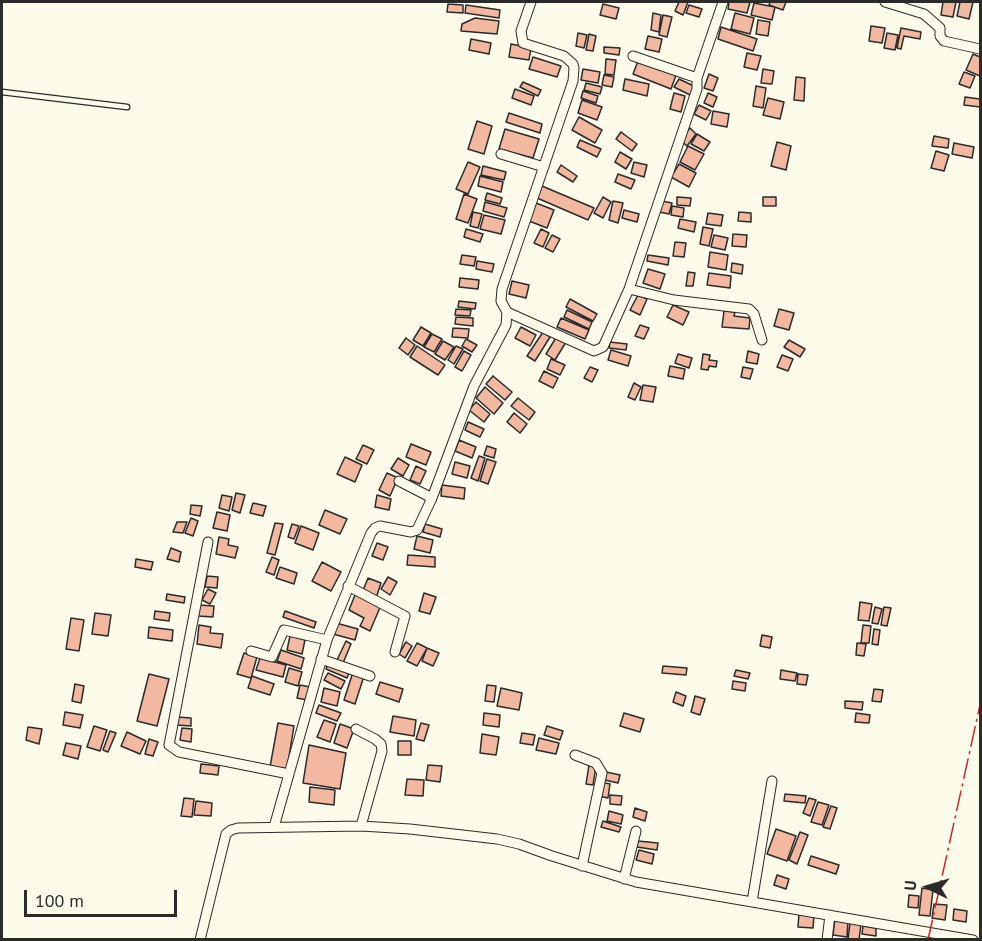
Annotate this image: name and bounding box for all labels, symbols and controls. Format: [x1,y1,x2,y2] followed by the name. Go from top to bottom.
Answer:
[898,857,958,917] north arrow
[27,878,180,916] scale bar
[900,880,920,891] text: U
[35,889,84,912] text: 100 m

